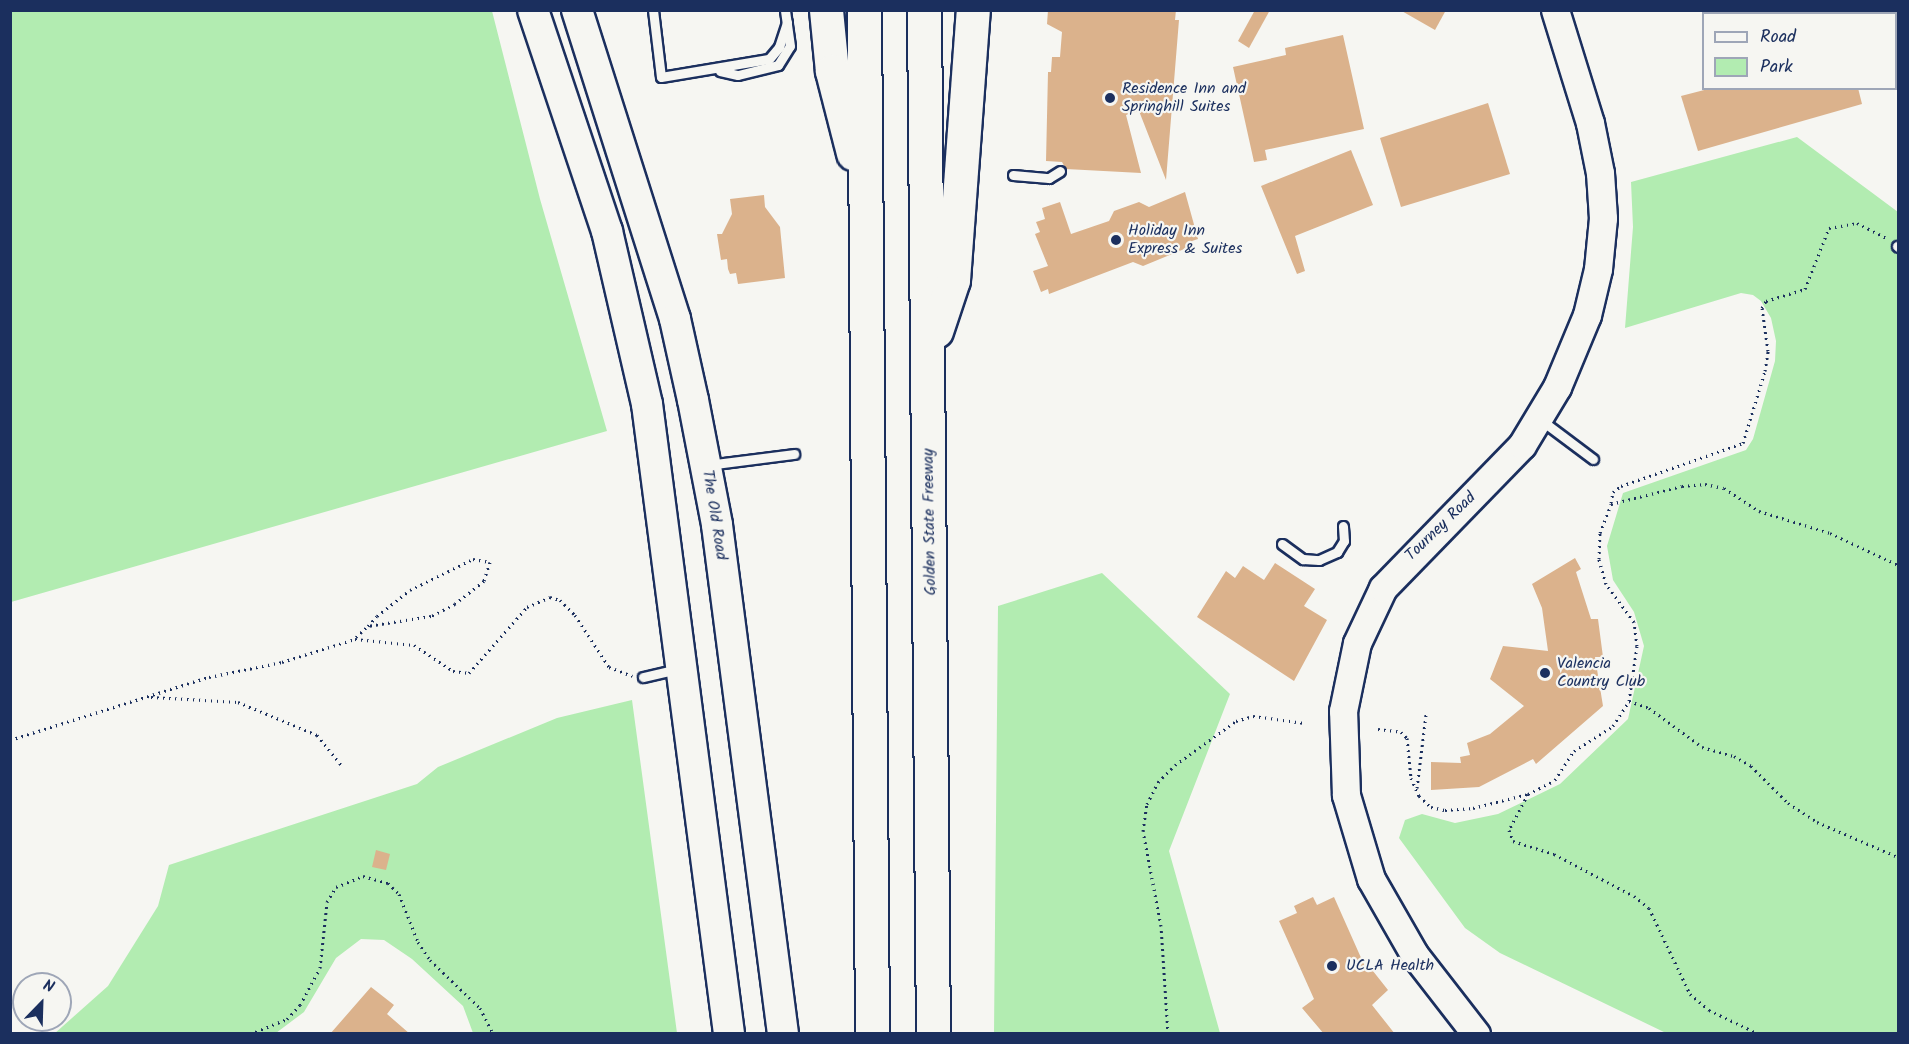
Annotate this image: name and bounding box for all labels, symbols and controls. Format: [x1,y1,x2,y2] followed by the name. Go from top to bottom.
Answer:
[1702,12,1897,90] legend
[1760,23,1796,52] text: Road
[1760,53,1793,82] text: Park
[1122,79,1246,117] place label: Residence Inn and Springhill Suites
[1103,91,1117,105] marker: Residence Inn and Springhill Suites
[1128,221,1242,259] place label: Holiday Inn Express & Suites
[1109,233,1123,247] marker: Holiday Inn Express & Suites
[919,448,941,596] street label: Golden State Freeway
[697,469,731,561] street label: The Old Road
[1402,489,1480,565] street label: Tourney Road
[1557,654,1645,692] place label: Valencia Country Club
[1538,666,1552,680] marker: Valencia Country Club
[1346,956,1434,976] place label: UCLA Health
[1323,957,1341,975] marker: UCLA Health
[12,972,72,1032] north arrow
[39,973,58,1000] text: N

